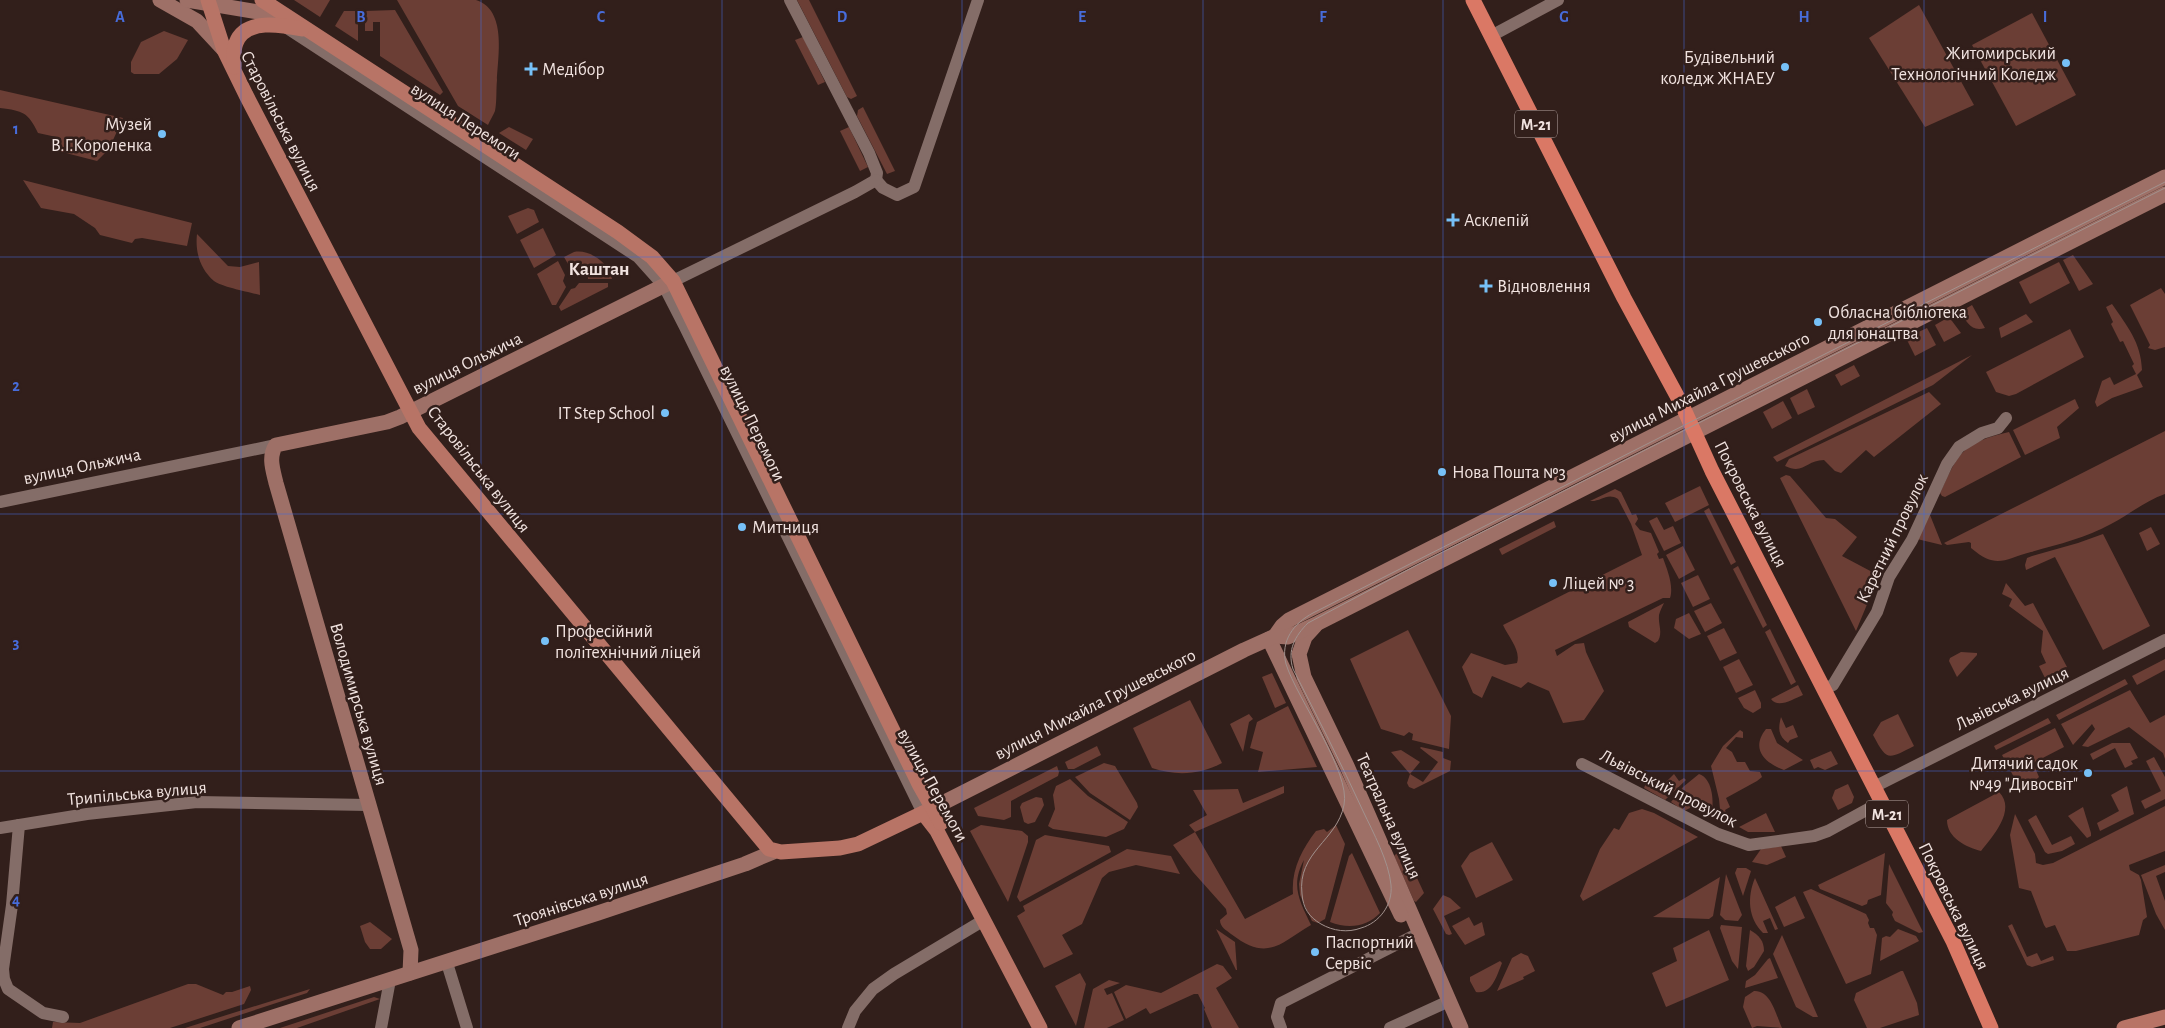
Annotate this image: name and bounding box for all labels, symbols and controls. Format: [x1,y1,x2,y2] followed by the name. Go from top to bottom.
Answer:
[115,9,125,25] text: A
[356,9,366,25] text: B
[597,9,606,25] text: C
[837,9,848,25] text: D
[1078,9,1086,25] text: E
[1319,9,1327,25] text: F
[1559,9,1569,25] text: G
[1798,9,1810,25] text: H
[2043,9,2047,25] text: I
[1891,45,2056,84] place label: Житомирський Технологічний Коледж
[237,48,323,195] street label: Старовільська вулиця
[1660,49,1775,88] place label: Будівельний коледж ЖНАЕУ
[2060,57,2072,69] marker: Житомирський Технологічний Коледж
[542,60,605,79] place label: Медібор
[1779,61,1791,73] marker: Будівельний коледж ЖНАЕУ
[524,62,538,76] marker: Медібор
[407,80,524,164] street label: вулиця Перемоги
[1515,110,1557,138] road number: М-21
[51,116,152,155] place label: Музей В.Г.Короленка
[13,121,19,137] text: 1
[156,128,168,140] marker: Музей В.Г.Короленка
[1464,212,1529,230] place label: Асклепій
[1446,213,1460,227] marker: Асклепій
[568,260,630,279] district label: Каштан
[1497,278,1591,296] place label: Відновлення
[1479,279,1493,293] marker: Відновлення
[1828,303,1967,343] place label: Обласна бібліотека для юнацтва
[1812,316,1824,328] marker: Обласна бібліотека для юнацтва
[1606,329,1813,446] street label: вулиця Михайла Грушевського
[410,330,525,398] street label: вулиця Ольжича
[716,363,788,484] street label: вулиця Перемоги
[12,378,20,394] text: 2
[423,403,533,536] street label: Старовільська вулиця
[558,405,655,423] place label: IT Step School
[659,407,671,419] marker: IT Step School
[1710,438,1790,571] street label: Покровська вулиця
[22,446,143,488] street label: вулиця Ольжича
[1452,464,1566,482] place label: Нова Пошта №3
[1436,466,1448,478] marker: Нова Пошта №3
[1854,470,1932,606] street label: Каретний провулок
[752,519,819,537] place label: Митниця
[736,521,748,533] marker: Митниця
[1563,575,1634,593] place label: Ліцей № 3
[1547,577,1559,589] marker: Ліцей № 3
[326,621,390,788] street label: Володимирська вулиця
[555,623,701,662] place label: Професійний політехнічний ліцей
[13,635,20,651] text: 3
[539,635,551,647] marker: Професійний політехнічний ліцей
[992,646,1199,763] street label: вулиця Михайла Грушевського
[1953,664,2072,734] street label: Львівська вулиця
[894,726,971,845] street label: вулиця Перемоги
[1597,747,1741,832] street label: Львівський провулок
[1352,751,1424,882] street label: Театральна вулиця
[1969,755,2079,794] place label: Дитячий садок №49 "Дивосвіт"
[2082,767,2094,779] marker: Дитячий садок №49 "Дивосвіт"
[67,779,208,809] street label: Трипільська вулиця
[1866,801,1908,828] road number: М-21
[1914,840,1992,973] street label: Покровська вулиця
[512,870,651,930] street label: Троянівська вулиця
[12,892,20,908] text: 4
[1325,934,1414,973] place label: Паспортний Сервіс
[1309,946,1321,958] marker: Паспортний Сервіс

